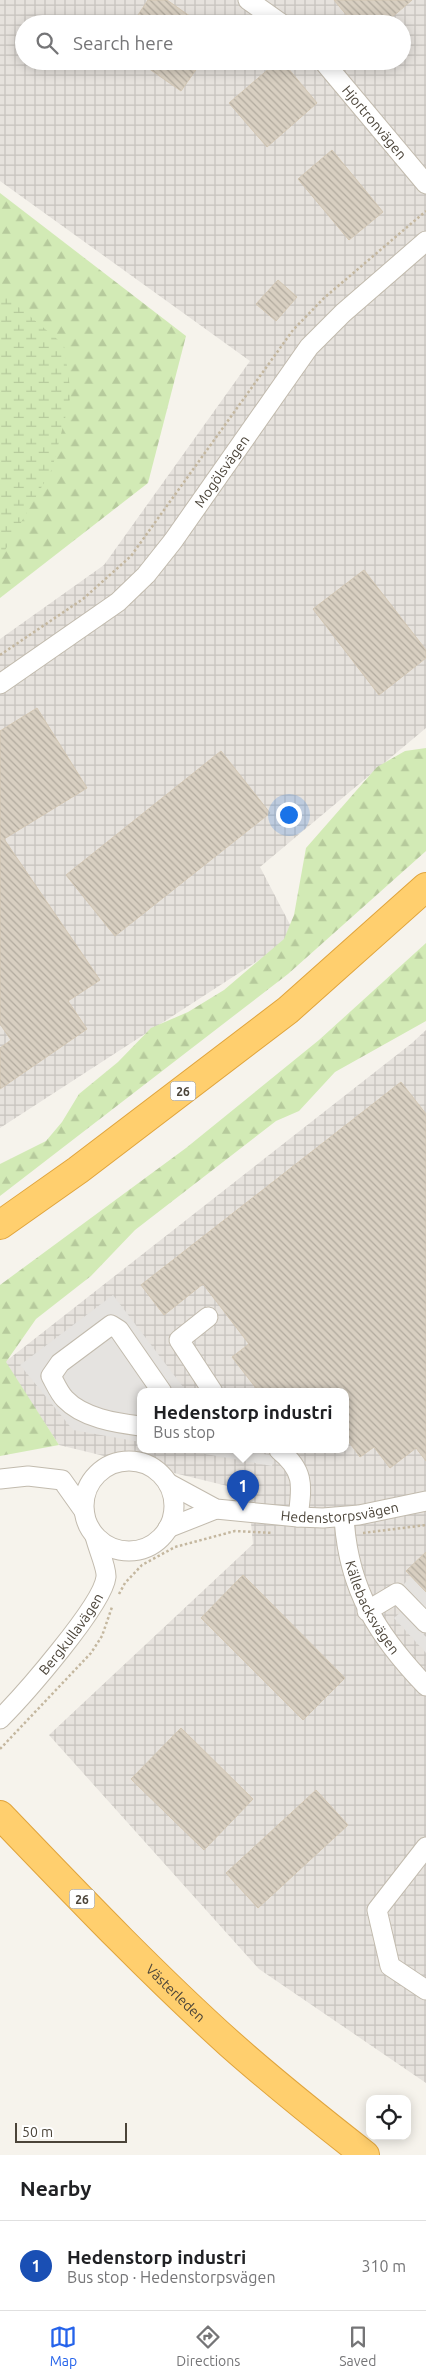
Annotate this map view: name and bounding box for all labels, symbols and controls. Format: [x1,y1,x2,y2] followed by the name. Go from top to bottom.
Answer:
[15,15,411,70] search box
[33,29,61,57] icon: search
[73,32,173,54] text: Search here
[339,82,410,163] street label: Hjortronvägen
[191,432,253,510] street label: Mogölsvägen
[276,802,302,828] your location
[170,1082,196,1100] road number: 26
[137,1388,349,1453] popup
[153,1401,333,1423] text: Hedenstorp industri
[153,1423,215,1441] text: Bus stop
[227,1470,259,1511] pin: 1
[280,1499,400,1526] street label: Hedenstorpsvägen
[342,1559,403,1657] street label: Källebacksvägen
[36,1590,106,1678] street label: Bergkullavägen
[70,1890,94,1908] road number: 26
[143,1961,208,2025] street label: Västerleden
[366,2095,411,2140] map controls
[366,2095,411,2140] button: locate
[15,2120,128,2143] scale bar
[22,2124,53,2140] text: 50 m
[20,2176,91,2200] text: Nearby
[67,2246,246,2268] text: Hedenstorp industri
[31,2257,41,2275] text: 1
[361,2257,406,2275] text: 310 m
[67,2268,276,2286] text: Bus stop · Hedenstorpsvägen
[49,2323,77,2369] tab: Map
[176,2323,240,2369] tab: Directions
[339,2323,377,2369] tab: Saved

